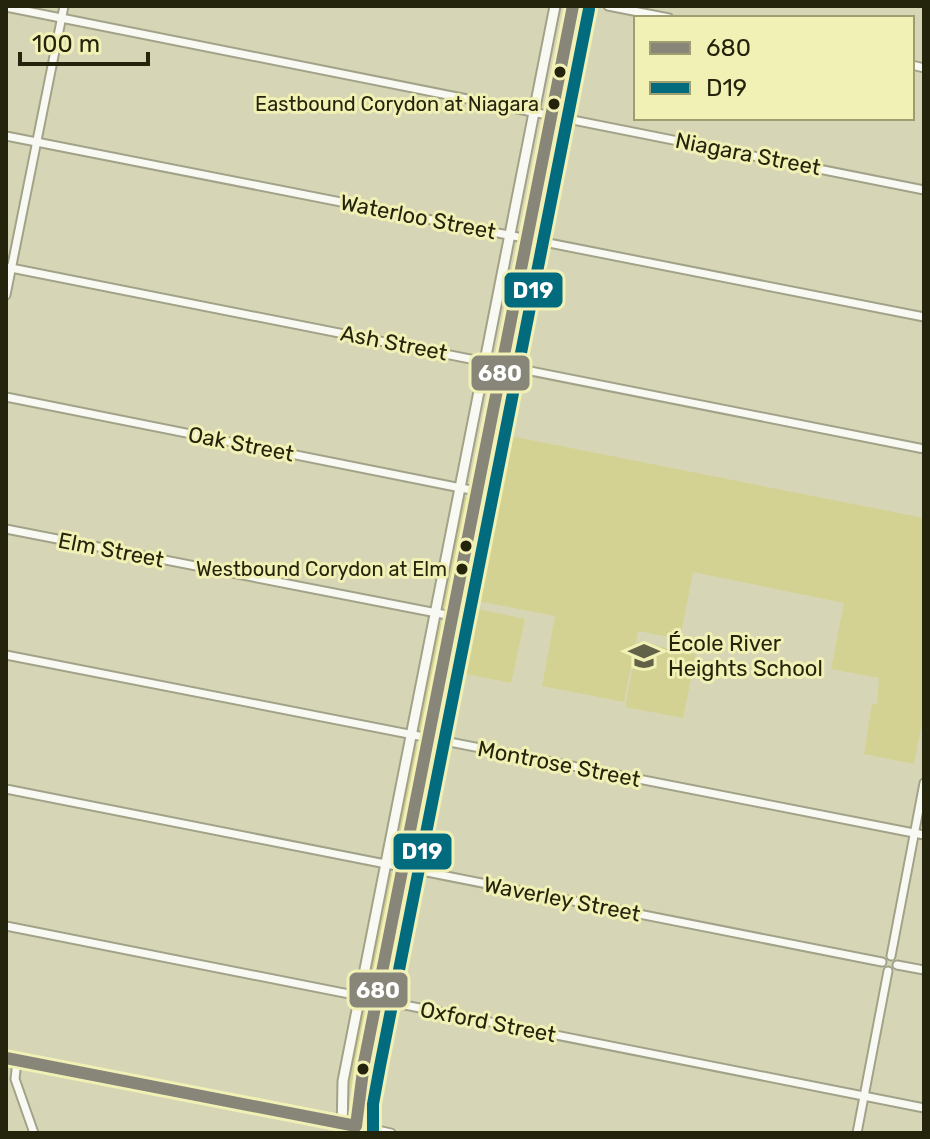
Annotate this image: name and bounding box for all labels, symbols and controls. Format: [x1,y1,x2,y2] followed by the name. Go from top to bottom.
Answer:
[20,16,148,66] scale bar
[634,16,914,120] legend
[32,30,100,58] text: 100 m
[706,34,751,62] text: 680
[552,64,568,80] unlabelled marker
[706,74,747,102] text: D19
[255,92,539,116] place label: Eastbound Corydon at Niagara
[546,96,562,112] marker: Eastbound Corydon at Niagara
[673,127,823,181] street label: Niagara Street
[338,189,499,245] street label: Waterloo Street
[503,271,564,309] line badge: D19
[513,277,553,304] text: D19
[338,319,450,367] street label: Ash Street
[470,354,531,392] line badge: 680
[478,360,522,387] text: 680
[186,421,297,468] street label: Oak Street
[56,527,167,574] street label: Elm Street
[458,538,474,554] unlabelled marker
[196,557,447,581] place label: Westbound Corydon at Elm
[454,561,470,577] marker: Westbound Corydon at Elm
[668,630,823,682] place label: École River Heights School
[627,639,661,673] school or university icon: École River Heights School
[475,735,643,793] street label: Montrose Street
[392,832,453,871] line badge: D19
[402,838,442,865] text: D19
[481,871,643,928] street label: Waverley Street
[348,971,409,1009] line badge: 680
[356,977,400,1004] text: 680
[418,996,559,1048] street label: Oxford Street
[355,1061,371,1077] unlabelled marker

